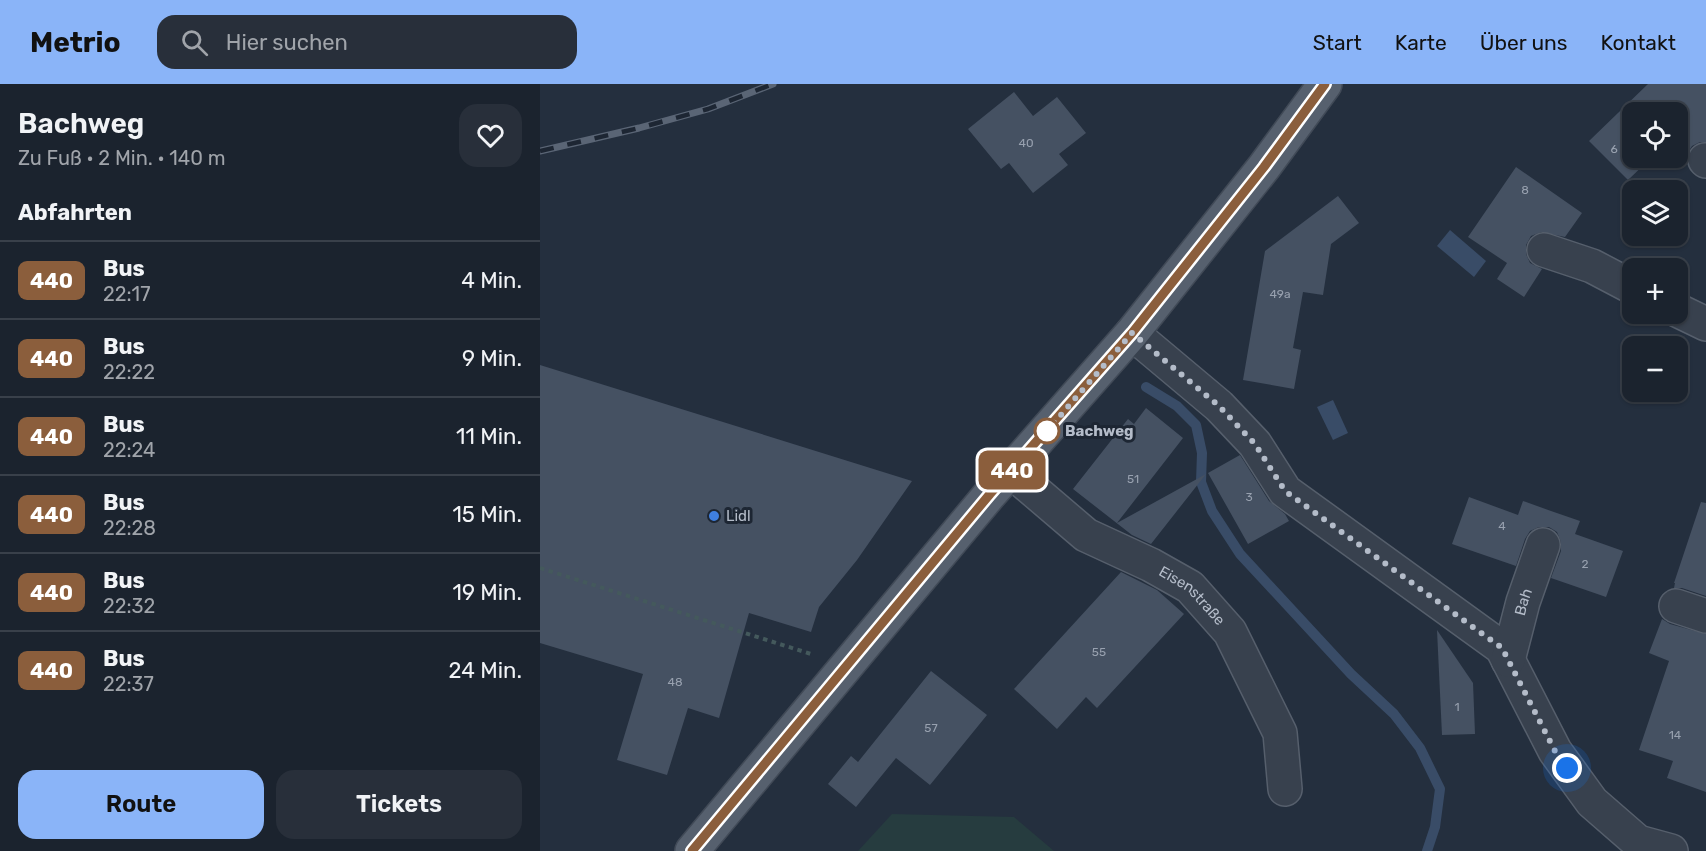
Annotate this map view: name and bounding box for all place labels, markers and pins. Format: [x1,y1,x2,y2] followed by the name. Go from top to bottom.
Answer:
[1034,418,1060,444] marker: Bachweg
[1065,422,1134,440] place label: Bachweg
[726,507,751,525] place label: Lidl
[707,509,721,523] marker: Lidl

